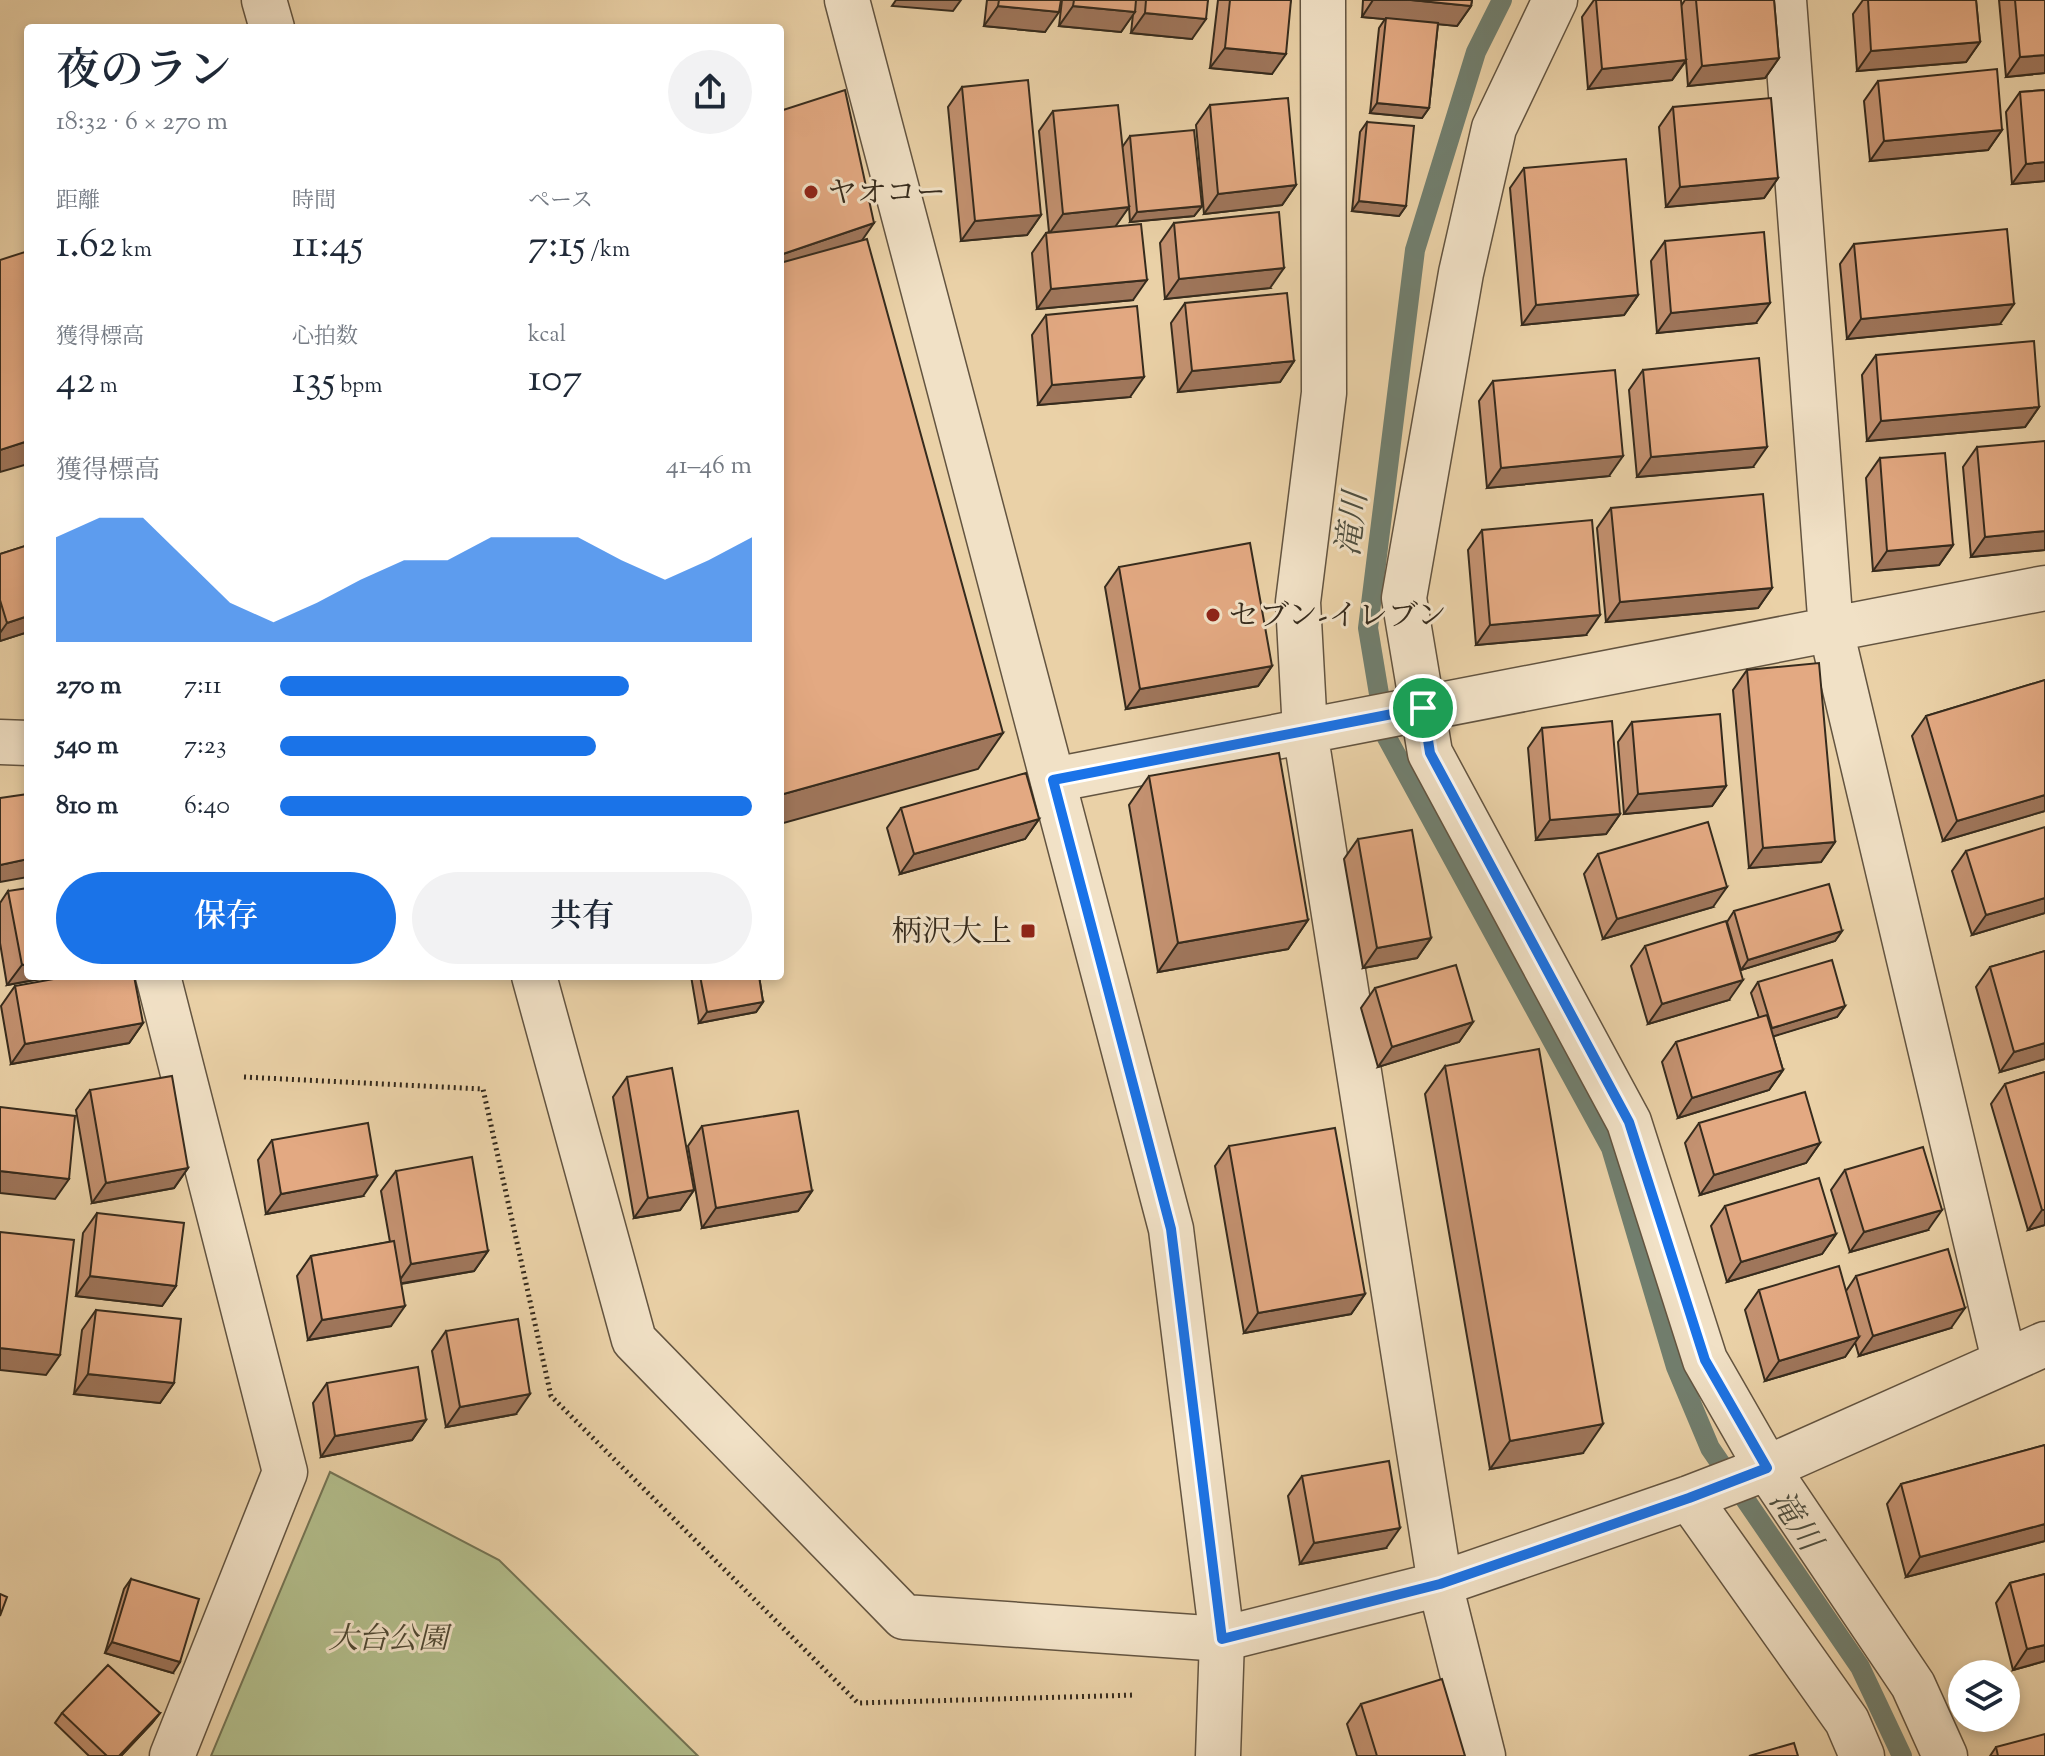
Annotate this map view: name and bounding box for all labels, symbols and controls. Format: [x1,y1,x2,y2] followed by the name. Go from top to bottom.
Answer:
[56,42,232,105] text: 夜のラン
[668,50,752,134] button: share
[56,104,228,141] text: 18:32 · 6 × 270 m
[827,173,946,216] place label: ヤオコー
[802,183,820,201] marker: ヤオコー
[56,186,100,218] text: 距離
[292,186,336,218] text: 時間
[528,186,593,218] text: ペース
[56,218,117,275] text: 1.62
[292,218,363,275] text: 11:45
[528,218,586,275] text: 7:15
[117,235,152,267] text: km
[586,235,630,267] text: /km
[528,320,566,352] text: kcal
[56,322,144,354] text: 獲得標高
[292,322,358,354] text: 心拍数
[528,352,582,409] text: 107
[56,354,95,411] text: 42
[292,354,335,411] text: 135
[95,371,118,403] text: m
[335,371,382,403] text: bpm
[666,448,752,485] text: 41–46 m
[56,453,160,490] text: 獲得標高
[1327,487,1381,559] water label: 滝川
[1229,596,1447,639] place label: セブン-イレブン
[1204,606,1222,624] marker: セブン-イレブン
[56,668,122,705] text: 270 m
[184,668,221,705] text: 7:11
[1389,674,1457,742] pin
[1401,686,1445,730] icon: arrive
[56,728,119,765] text: 540 m
[184,728,226,765] text: 7:23
[56,788,118,825] text: 810 m
[184,788,230,825] text: 6:40
[56,872,396,964] button: 保存
[412,872,752,964] button: 共有
[892,912,1012,955] place label: 柄沢大上
[1019,922,1037,940] marker: 柄沢大上
[1757,1482,1832,1564] water label: 滝川
[328,1619,453,1662] park label: 大台公園
[1948,1660,2020,1732] map controls
[1948,1660,2020,1732] button: layers

